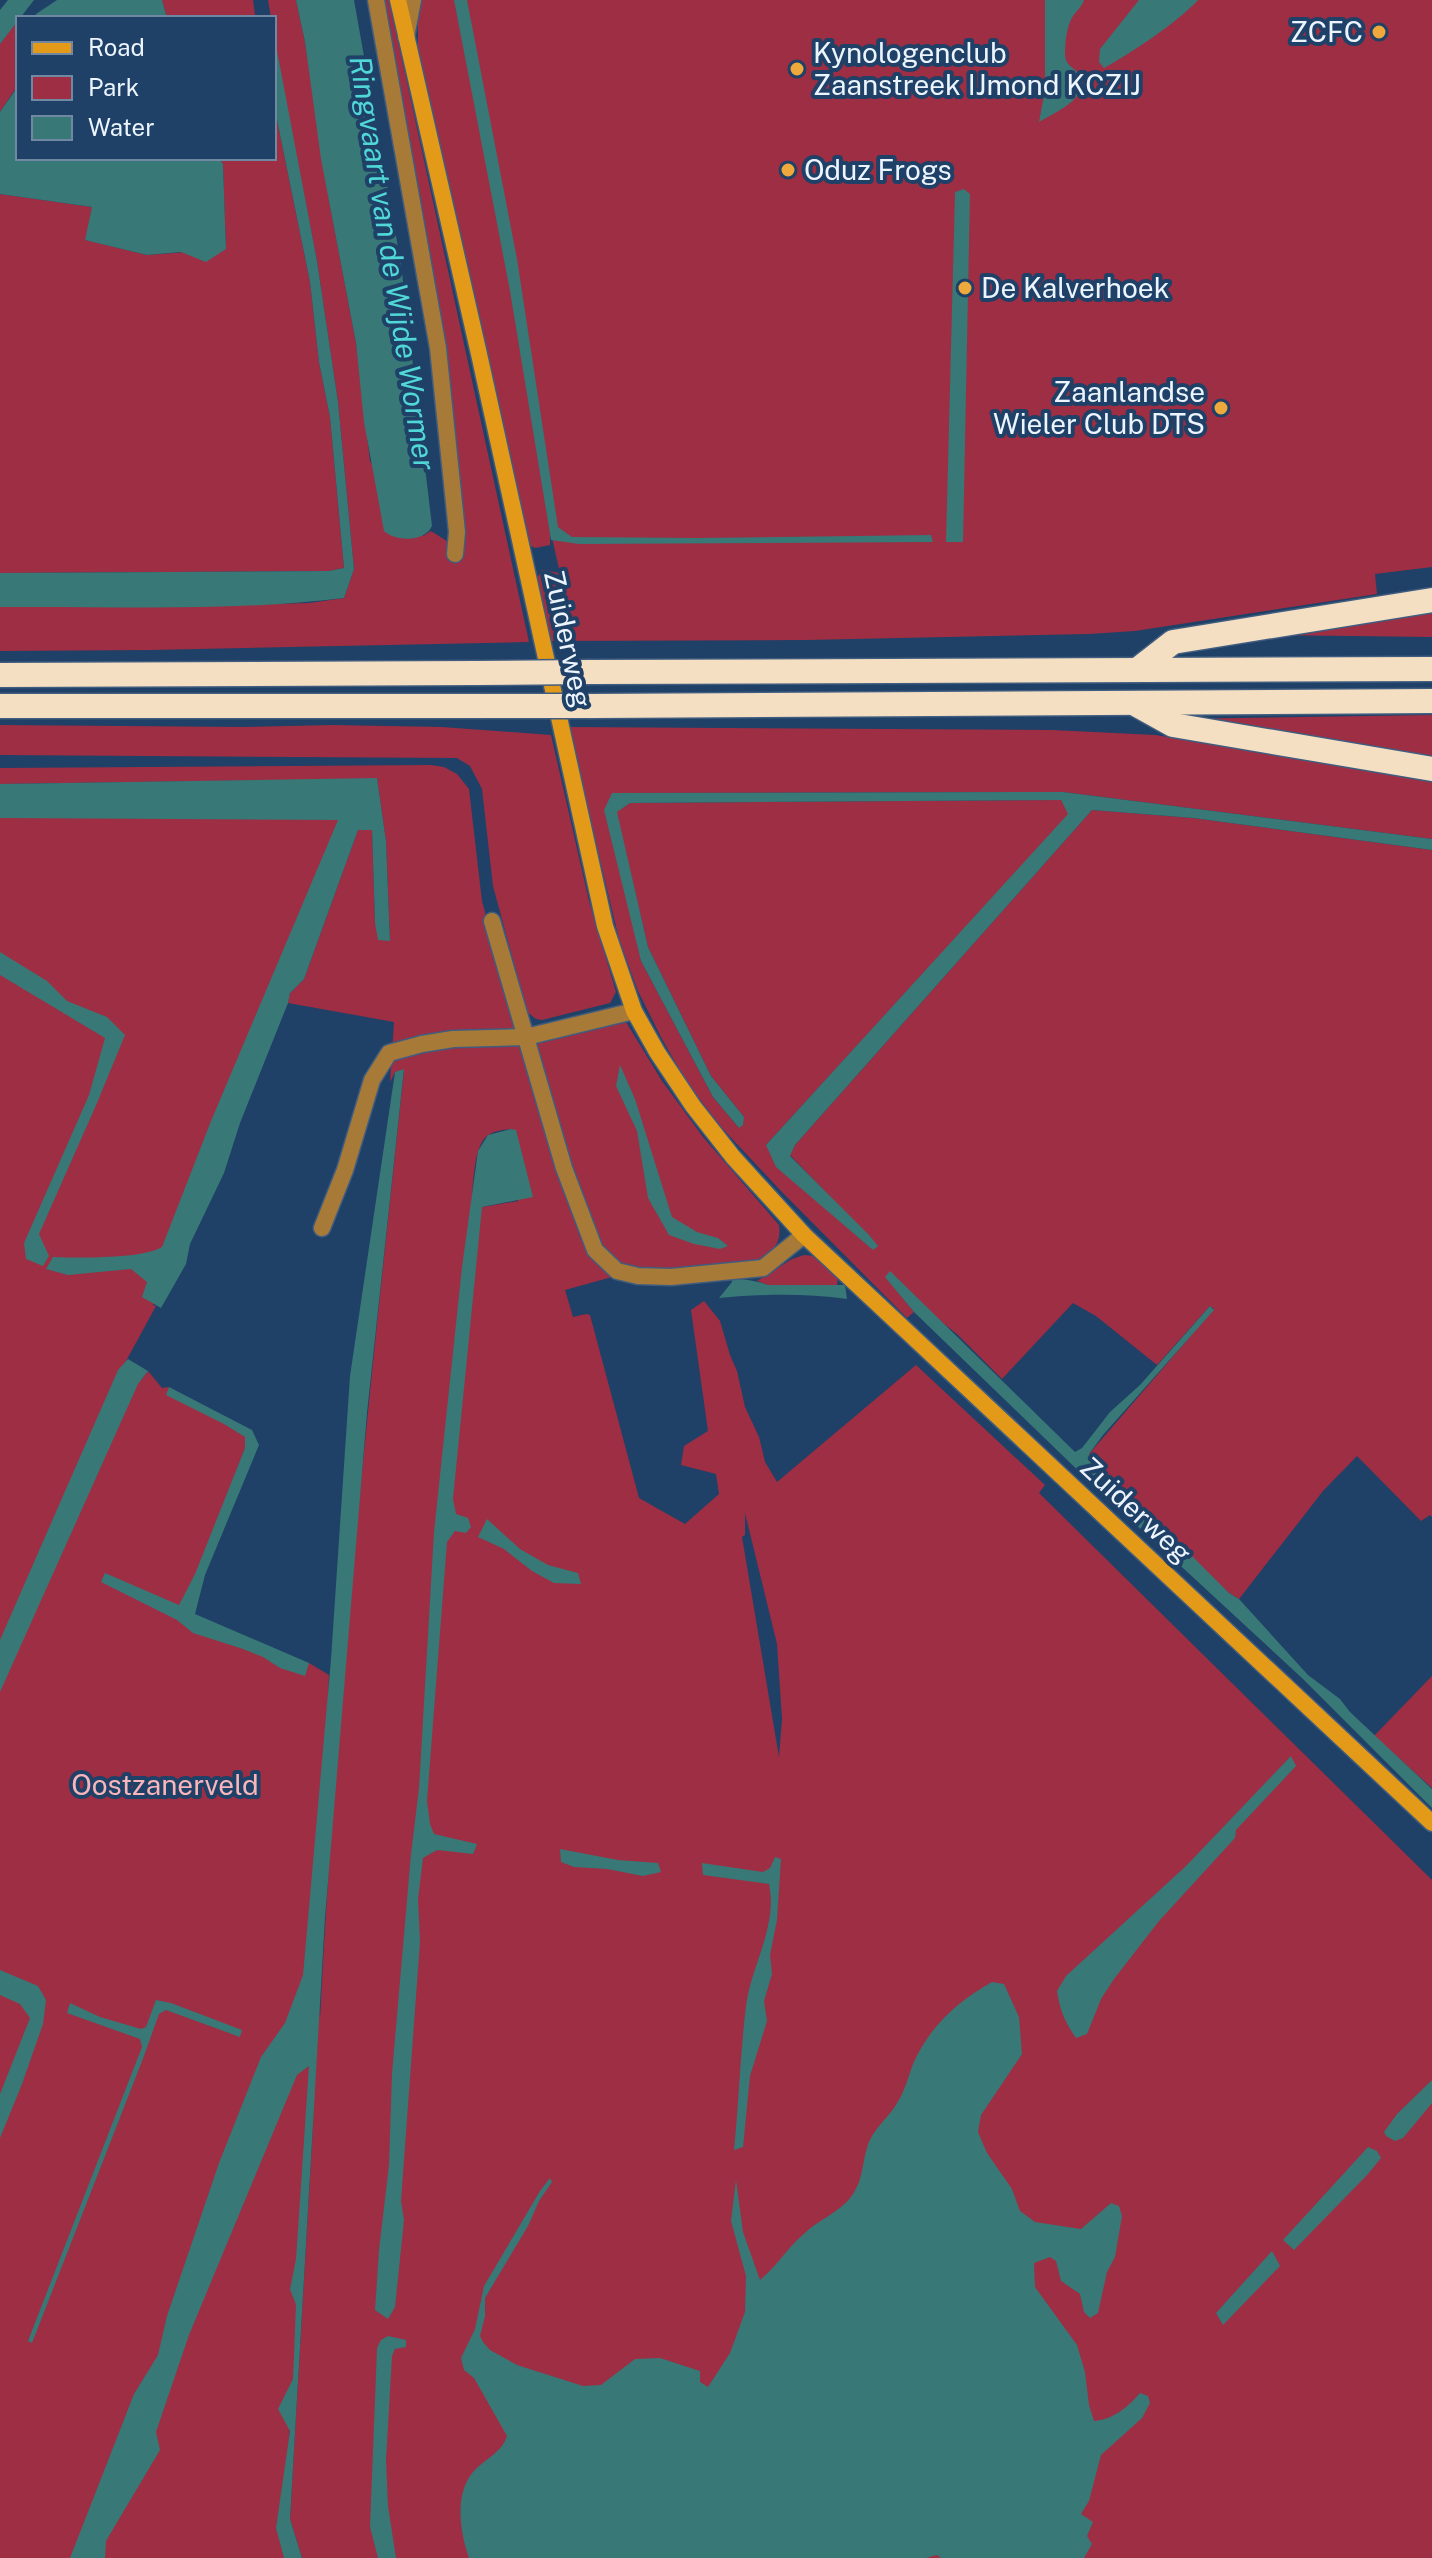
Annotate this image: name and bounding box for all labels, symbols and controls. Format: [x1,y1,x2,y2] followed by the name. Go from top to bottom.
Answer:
[1290,15,1363,48] place label: ZCFC
[16,16,276,160] legend
[1370,23,1388,41] marker: ZCFC
[88,33,145,61] text: Road
[813,36,1141,101] place label: Kynologenclub Zaanstreek IJmond KCZIJ
[342,53,444,473] water label: Ringvaart van de Wijde Wormer
[788,60,806,78] marker: Kynologenclub Zaanstreek IJmond KCZIJ
[88,73,139,101] text: Park
[88,113,155,141] text: Water
[804,153,952,186] place label: Oduz Frogs
[779,161,797,179] marker: Oduz Frogs
[981,271,1169,304] place label: De Kalverhoek
[956,279,974,297] marker: De Kalverhoek
[993,375,1205,440] place label: Zaanlandse Wieler Club DTS
[1212,399,1230,417] marker: Zaanlandse Wieler Club DTS
[538,567,599,711] street label: Zuiderweg
[1074,1450,1199,1569] street label: Zuiderweg
[71,1768,259,1801] park label: Oostzanerveld

